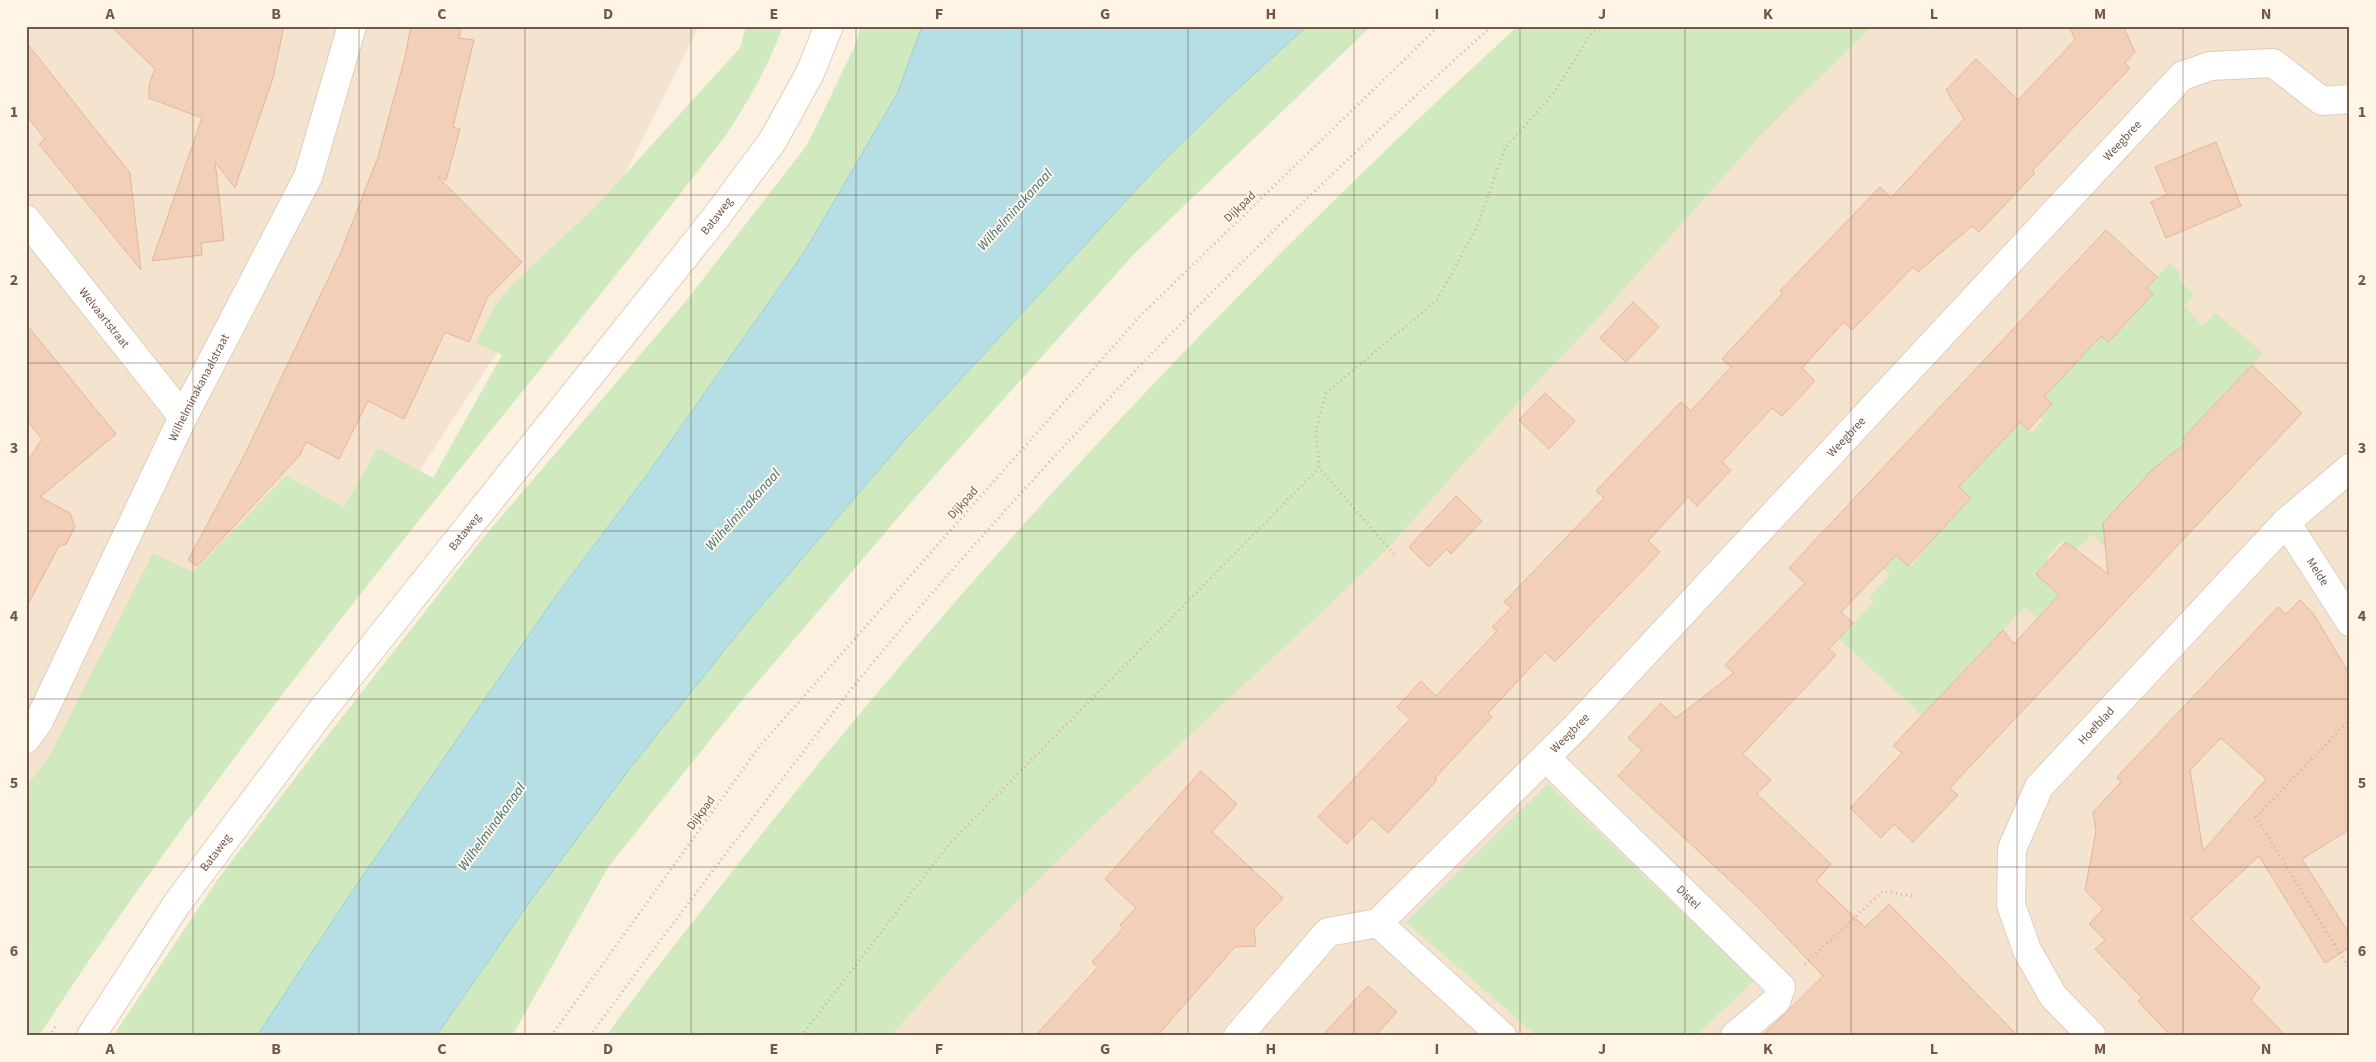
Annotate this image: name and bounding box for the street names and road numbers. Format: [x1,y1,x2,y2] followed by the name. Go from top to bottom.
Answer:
[2099,116,2145,164] street label: Weegbree
[1220,188,1260,226] street label: Dijkpad
[697,194,736,238] street label: Bataweg
[75,284,134,352] street label: Welvaartstraat
[164,331,233,444] street label: Wilhelminakanaalstraat
[1823,413,1869,461] street label: Weegbree
[944,483,982,523] street label: Dijkpad
[444,510,485,554] street label: Bataweg
[2302,554,2333,589] street label: Melde
[2074,703,2118,748] street label: Hoefblad
[1546,709,1593,757] street label: Weegbree
[683,792,719,834] street label: Dijkpad
[196,830,235,875] street label: Bataweg
[1673,881,1705,913] street label: Distel

